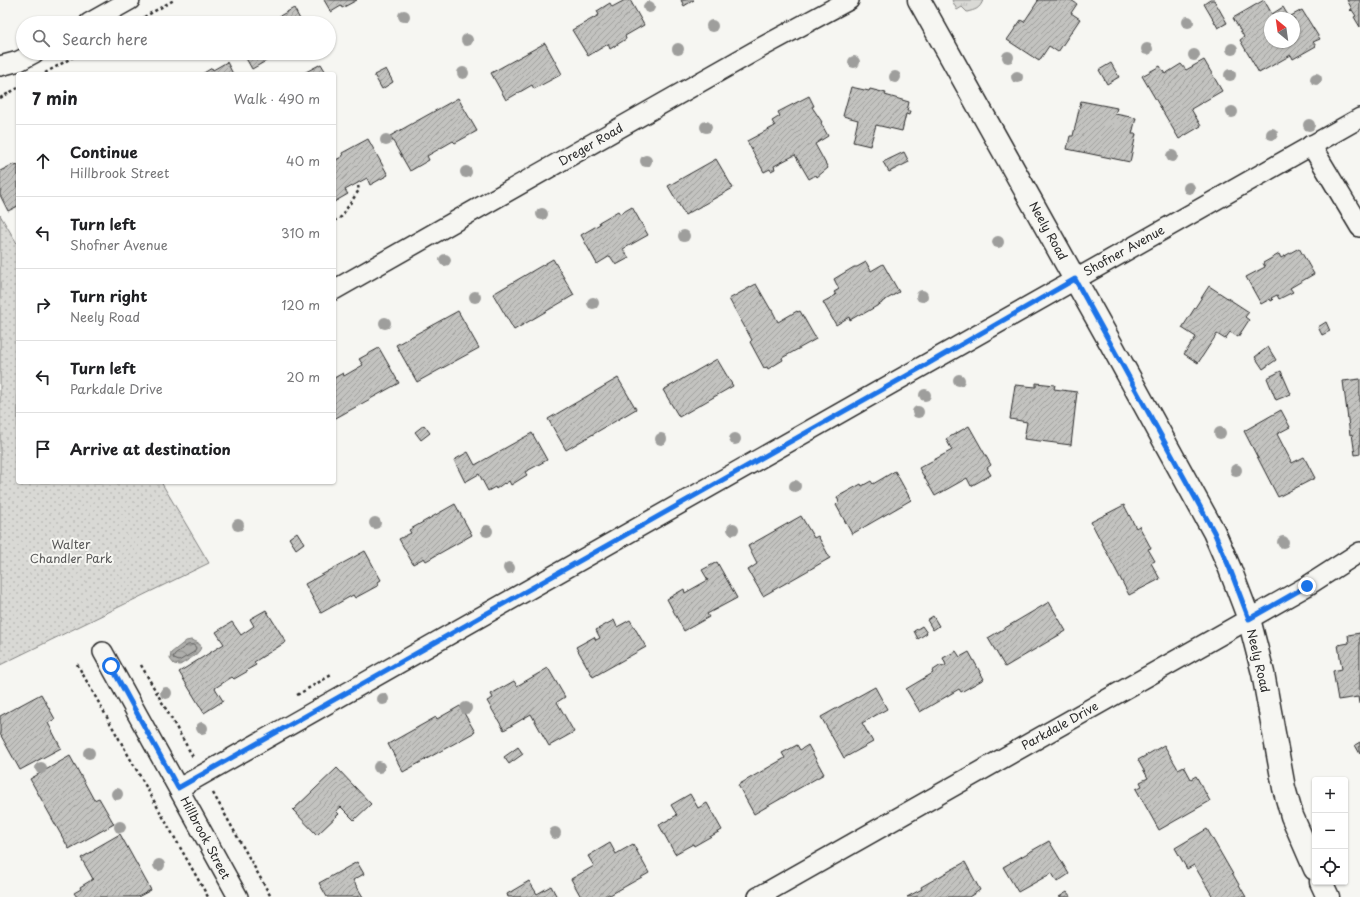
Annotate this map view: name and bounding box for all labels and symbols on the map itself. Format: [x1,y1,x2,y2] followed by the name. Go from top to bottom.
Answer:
[1264,12,1300,48] north arrow
[555,118,626,170] street label: Dreger Road
[1025,198,1072,263] street label: Neely Road
[1080,220,1168,280] street label: Shofner Avenue
[30,535,112,567] park label: Walter Chandler Park
[1298,577,1316,595] route end
[1243,627,1275,694] street label: Neely Road
[102,657,120,675] route start
[1018,697,1101,754] street label: Parkdale Drive
[176,793,235,882] street label: Hillbrook Street

